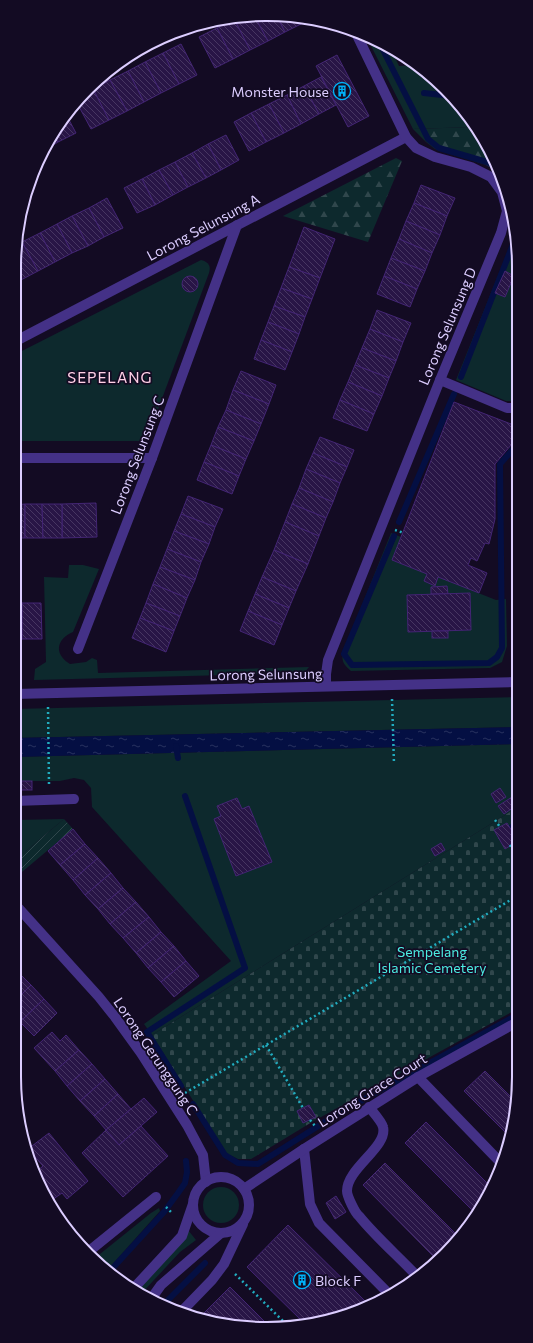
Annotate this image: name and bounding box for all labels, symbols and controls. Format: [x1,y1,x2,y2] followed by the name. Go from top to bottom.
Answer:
[332,81,352,101] building icon: Monster House
[231,83,329,100] place label: Monster House
[144,190,263,264] street label: Lorong Selunsung A
[415,265,479,387] street label: Lorong Selunsung D
[67,368,153,386] district label: SEPELANG
[107,393,167,517] street label: Lorong Selunsung C
[209,665,323,683] street label: Lorong Selunsung
[378,943,486,976] park label: Sempelang Islamic Cemetery
[110,994,202,1118] street label: Lorong Gerunggung C
[314,1049,430,1130] street label: Lorong Grace Court
[292,1270,312,1290] building icon: Block F
[315,1272,361,1289] place label: Block F

